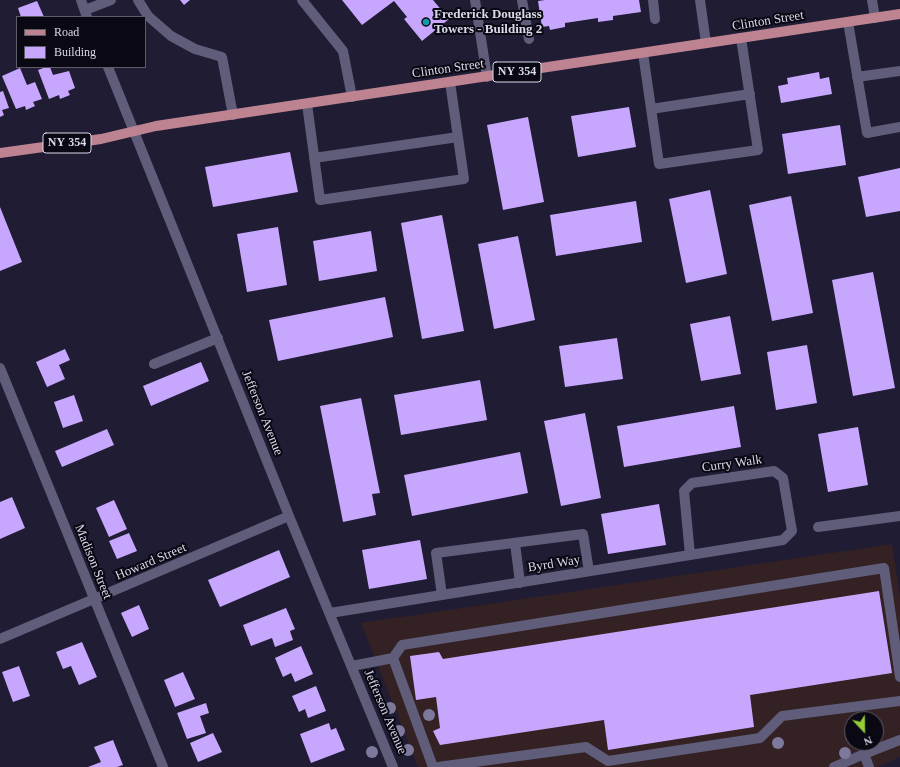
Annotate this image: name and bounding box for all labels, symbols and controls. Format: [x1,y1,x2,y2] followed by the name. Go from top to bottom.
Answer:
[434,7,542,38] place label: Frederick Douglass Towers - Building 2
[731,8,805,34] street label: Clinton Street
[16,16,146,68] legend
[421,17,431,27] marker: Frederick Douglass Towers - Building 2
[54,25,79,39] text: Road
[54,45,96,59] text: Building
[411,56,485,82] street label: Clinton Street
[493,62,541,82] road number: NY 354
[43,133,91,153] road number: NY 354
[238,368,286,458] street label: Jefferson Avenue
[701,452,763,476] street label: Curry Walk
[71,522,115,602] street label: Madison Street
[113,540,189,584] street label: Howard Street
[527,552,581,576] street label: Byrd Way
[360,667,410,757] street label: Jefferson Avenue
[844,711,884,751] north arrow
[862,734,874,748] text: N

